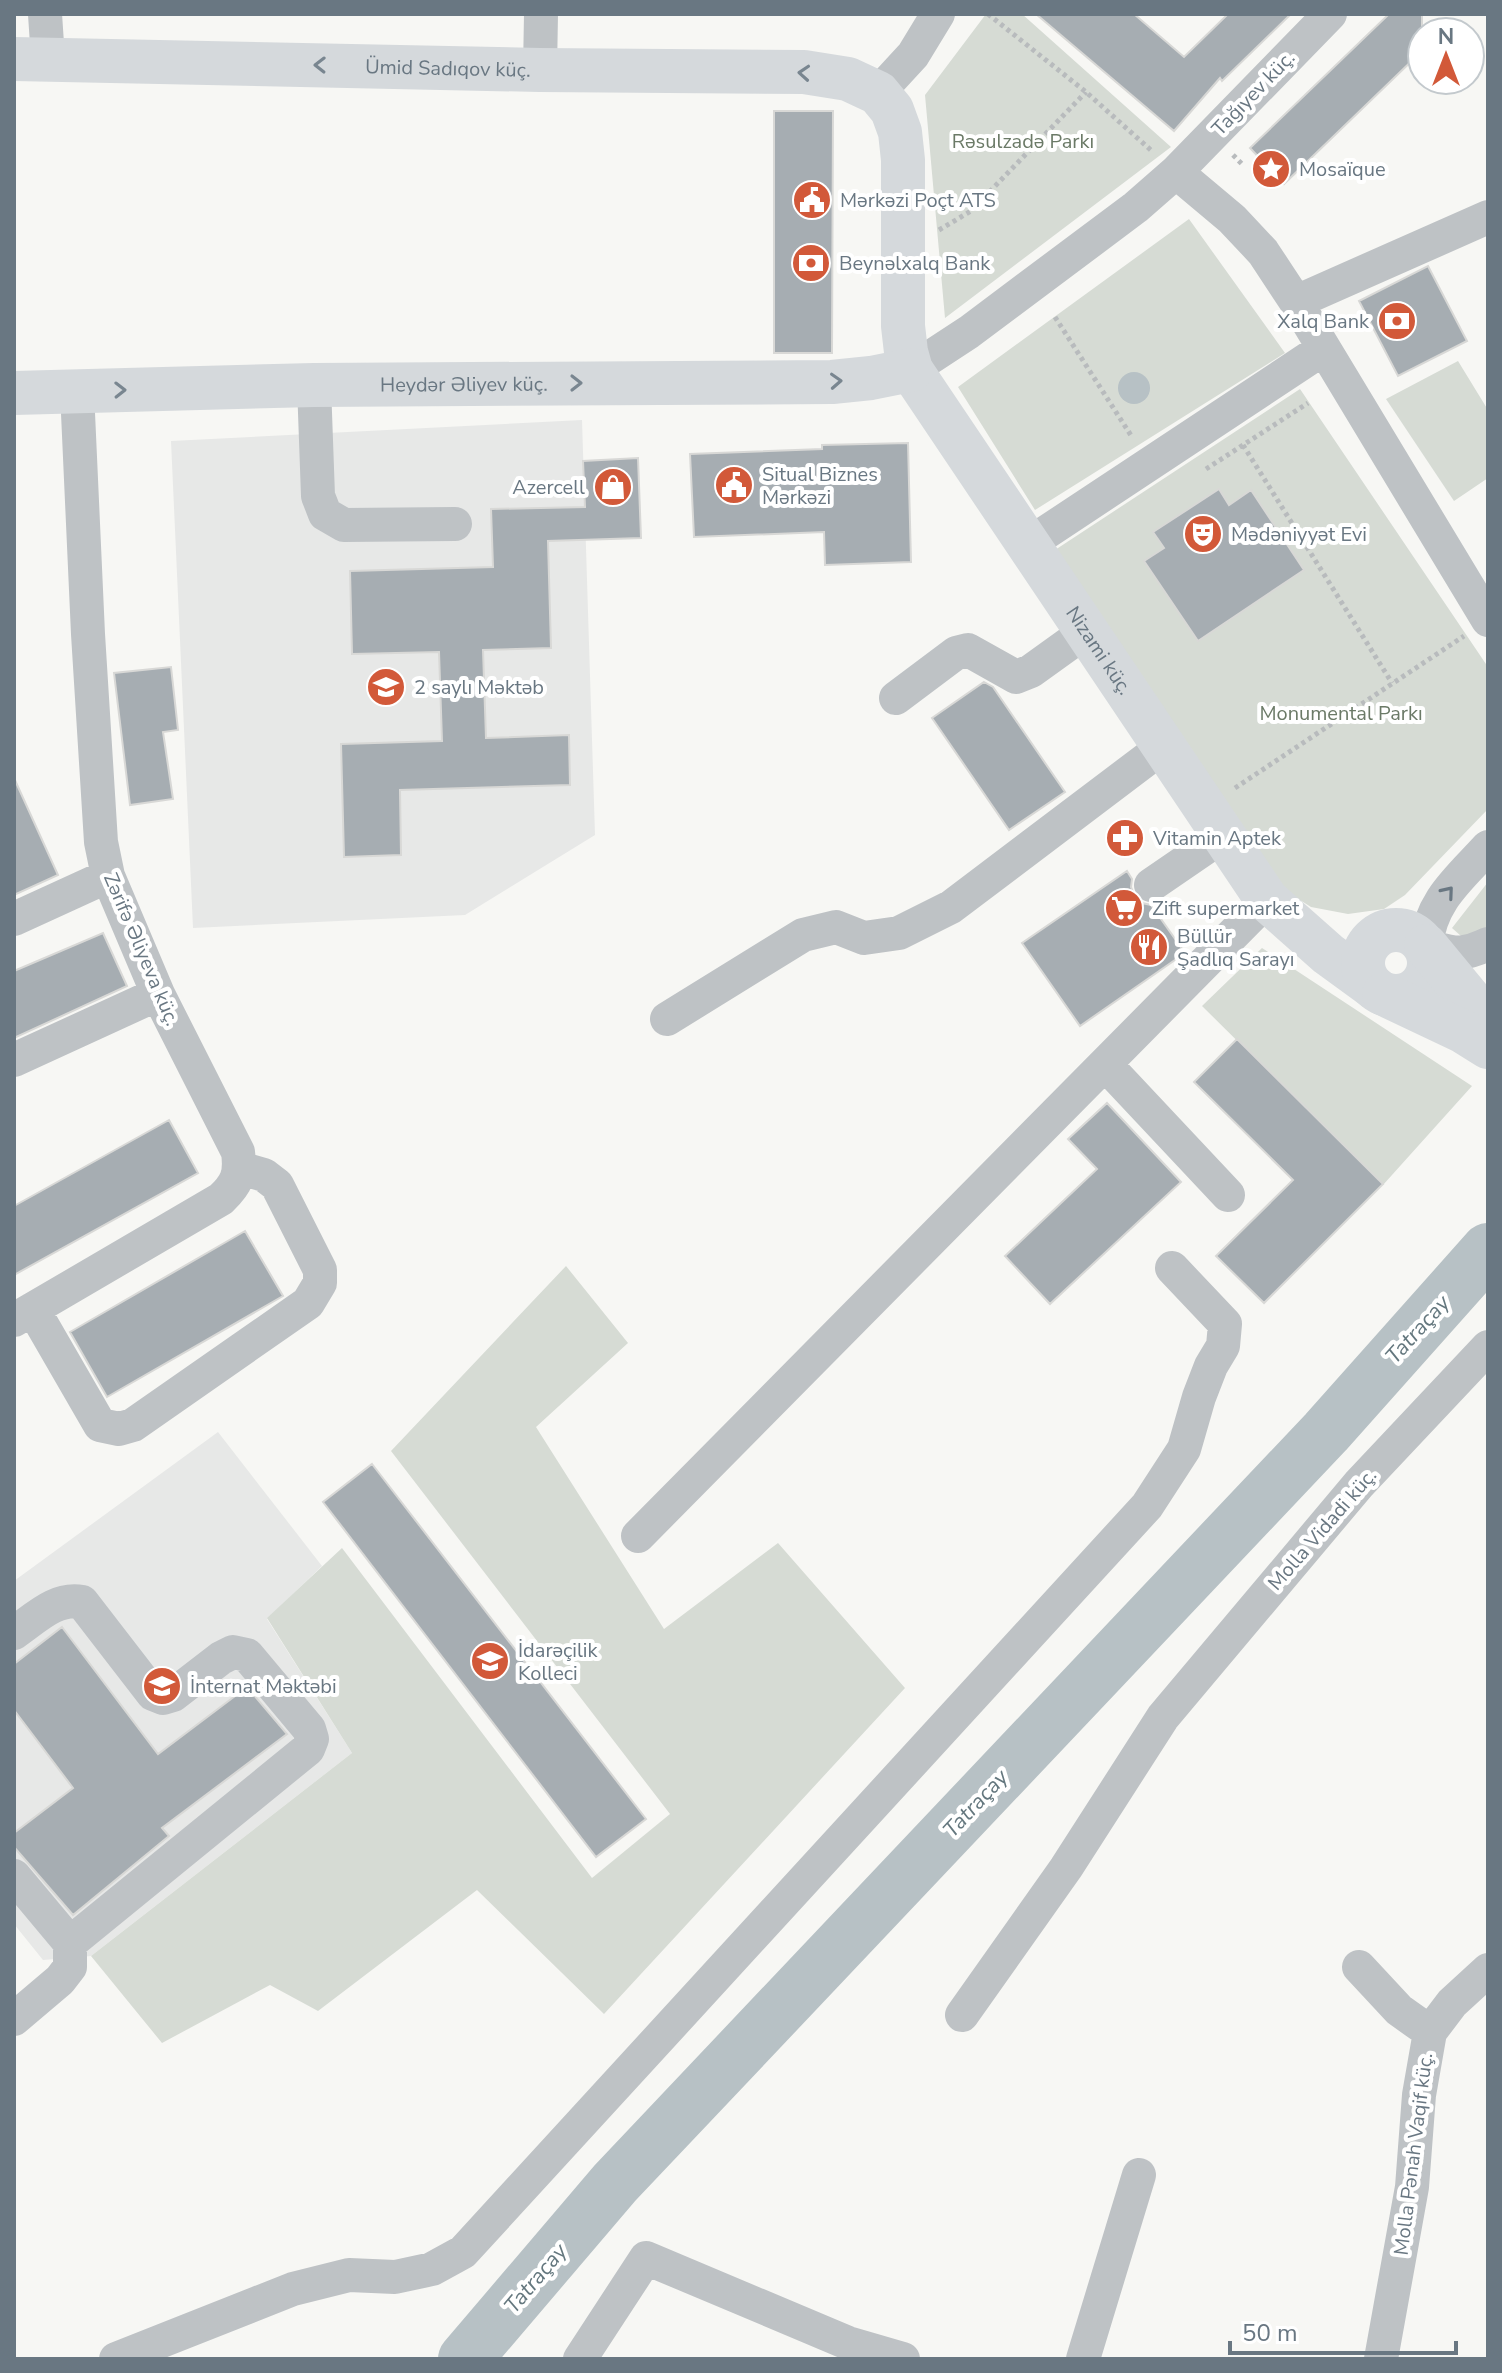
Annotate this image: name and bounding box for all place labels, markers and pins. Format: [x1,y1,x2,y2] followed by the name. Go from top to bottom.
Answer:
[1250,148,1292,190] place icon: Mosaïque
[1299,156,1386,183] place label: Mosaïque
[791,179,833,221] public building icon: Mərkəzi Poçt ATS
[840,187,996,214] place label: Mərkəzi Poçt ATS
[790,242,832,284] bank icon: Beynəlxalq Bank
[839,250,991,277] place label: Beynəlxalq Bank
[1376,300,1418,342] bank icon: Xalq Bank
[1277,308,1370,335] place label: Xalq Bank
[762,461,878,511] place label: Situal Biznes Mərkəzi
[713,464,755,506] public building icon: Situal Biznes Mərkəzi
[592,466,634,508] shop icon: Azercell
[512,474,585,501] place label: Azercell
[1182,513,1224,555] theatre icon: Mədəniyyət Evi
[1231,521,1367,548] place label: Mədəniyyət Evi
[365,666,407,708] school or university icon: 2 saylı Məktəb
[414,674,544,701] place label: 2 saylı Məktəb
[1104,817,1146,859] pharmacy icon: Vitamin Aptek
[1152,825,1282,852] place label: Vitamin Aptek
[1103,887,1145,929] supermarket icon: Zift supermarket
[1152,895,1300,922] place label: Zift supermarket
[1177,923,1294,973] place label: Büllür Şadlıq Sarayı
[1128,926,1170,968] restaurant icon: Büllür Şadlıq Sarayı
[518,1637,599,1687] place label: İdarəçilik Kolleci
[469,1640,511,1682] school or university icon: İdarəçilik Kolleci
[141,1665,183,1707] school or university icon: İnternat Məktəbi
[190,1673,337,1700] place label: İnternat Məktəbi

